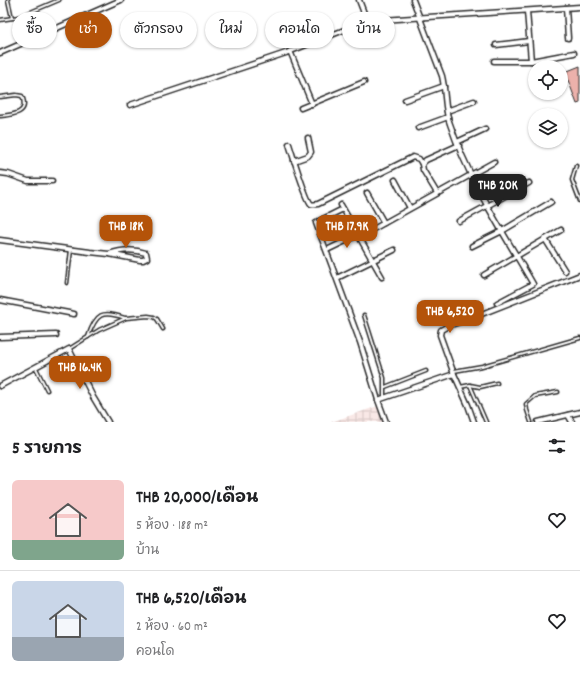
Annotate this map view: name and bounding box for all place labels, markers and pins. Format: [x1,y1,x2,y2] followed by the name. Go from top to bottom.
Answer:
[461,174,535,208] pin: THB 20K
[89,215,163,249] pin: THB 18K
[301,215,393,249] pin: THB 17.9K
[404,300,496,334] pin: THB 6,520
[34,356,126,390] pin: THB 16.4K

